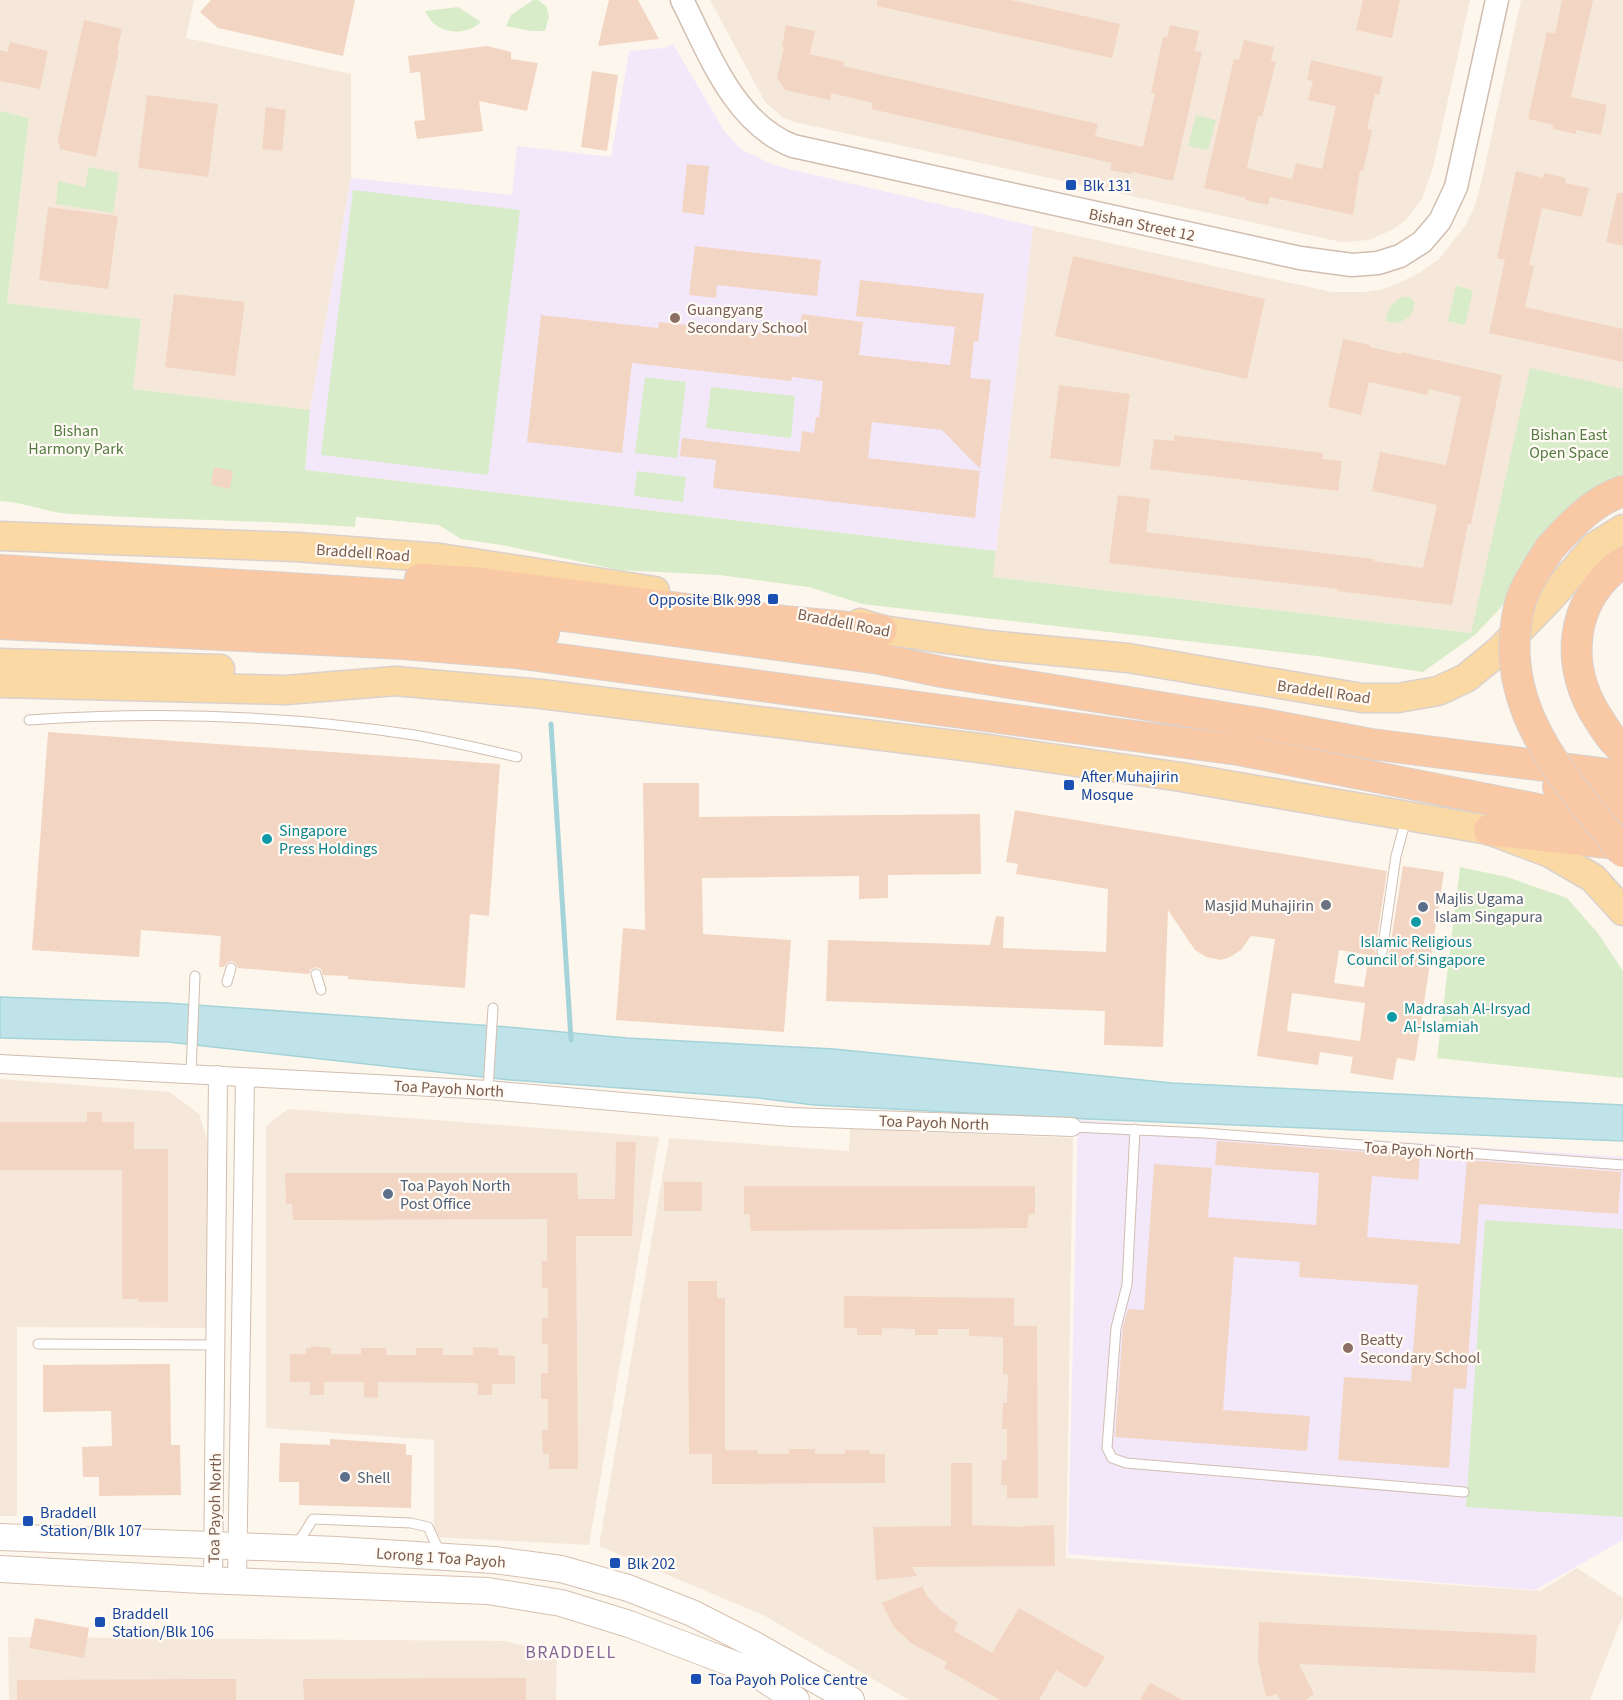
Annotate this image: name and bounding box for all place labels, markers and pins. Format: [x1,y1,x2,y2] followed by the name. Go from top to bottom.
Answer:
[1083,175,1132,197] place label: Blk 131
[1064,178,1078,192] marker: Blk 131
[687,299,807,339] place label: Guangyang Secondary School
[668,311,682,325] marker: Guangyang Secondary School
[649,589,761,611] place label: Opposite Blk 998
[766,592,780,606] marker: Opposite Blk 998
[1081,766,1179,806] place label: After Muhajirin Mosque
[1062,778,1076,792] marker: After Muhajirin Mosque
[279,820,378,860] place label: Singapore Press Holdings
[260,832,274,846] marker: Singapore Press Holdings
[1435,888,1542,928] place label: Majlis Ugama Islam Singapura
[1204,895,1314,917] place label: Masjid Muhajirin
[1319,898,1333,912] marker: Masjid Muhajirin
[1416,900,1430,914] marker: Majlis Ugama Islam Singapura
[1409,915,1423,929] marker: Islamic Religious Council of Singapore
[1347,931,1485,971] place label: Islamic Religious Council of Singapore
[1404,998,1531,1038] place label: Madrasah Al-Irsyad Al-Islamiah
[1385,1010,1399,1024] marker: Madrasah Al-Irsyad Al-Islamiah
[400,1175,510,1215] place label: Toa Payoh North Post Office
[381,1187,395,1201] marker: Toa Payoh North Post Office
[1360,1329,1480,1369] place label: Beatty Secondary School
[1341,1341,1355,1355] marker: Beatty Secondary School
[357,1467,390,1489] place label: Shell
[338,1470,352,1484] marker: Shell
[40,1502,142,1542] place label: Braddell Station/Blk 107
[21,1514,35,1528] marker: Braddell Station/Blk 107
[627,1553,676,1575] place label: Blk 202
[608,1556,622,1570] marker: Blk 202
[112,1603,214,1643] place label: Braddell Station/Blk 106
[93,1615,107,1629] marker: Braddell Station/Blk 106
[708,1669,868,1691] place label: Toa Payoh Police Centre
[689,1672,703,1686] marker: Toa Payoh Police Centre

